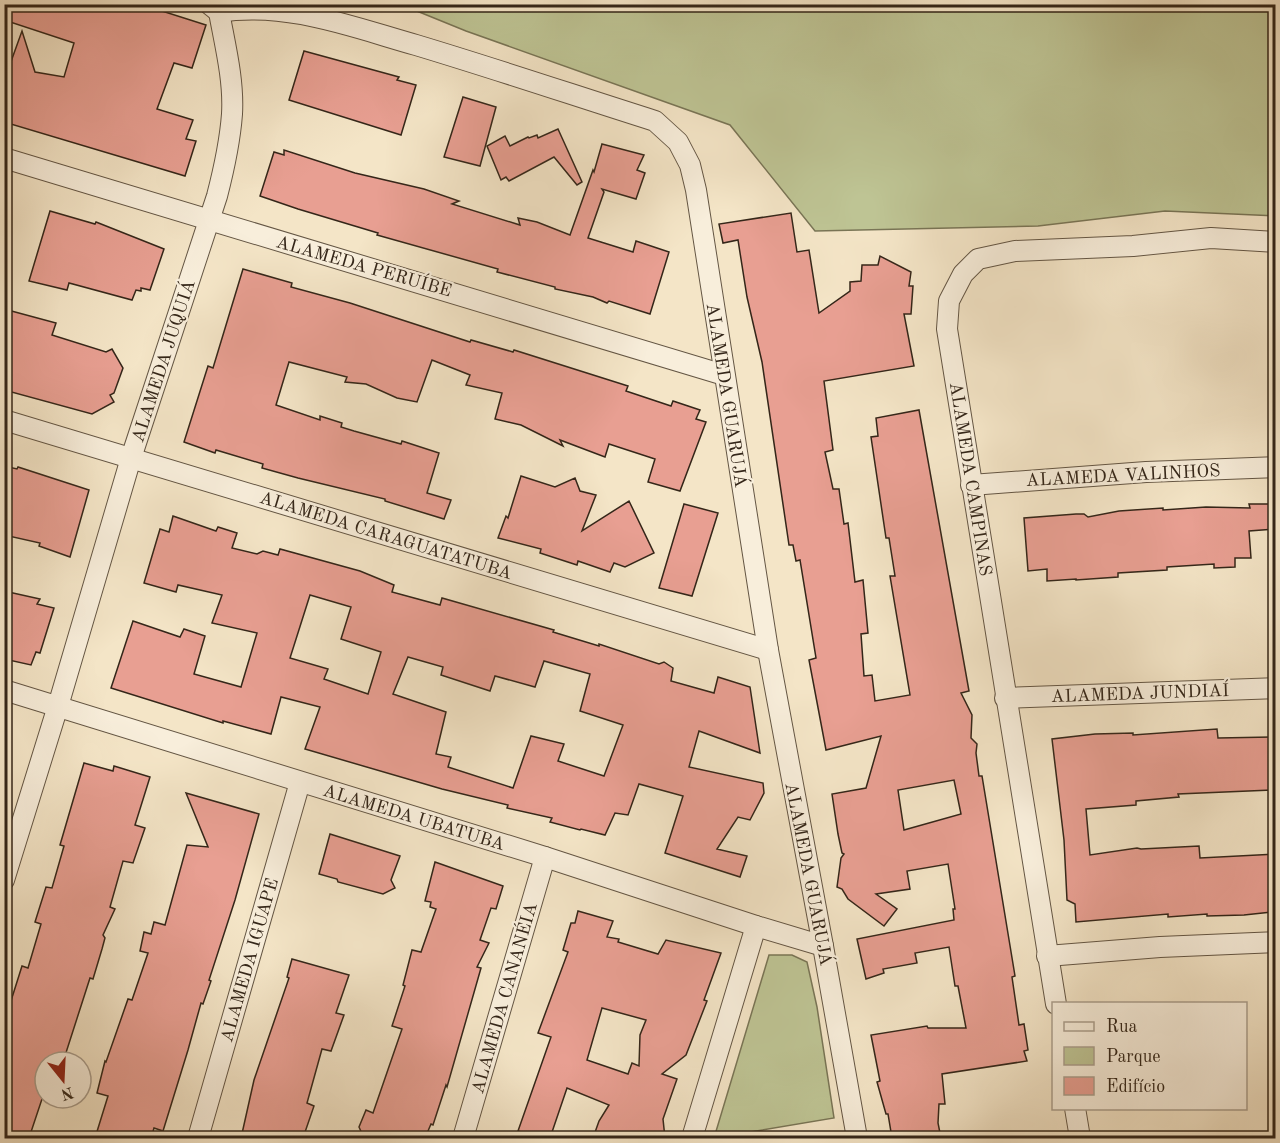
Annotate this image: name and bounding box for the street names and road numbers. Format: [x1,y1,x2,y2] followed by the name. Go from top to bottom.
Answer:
[274,229,455,301] street label: ALAMEDA PERUÍBE
[125,276,199,445] street label: ALAMEDA JUQUIÁ
[703,301,753,489] street label: ALAMEDA GUARUJÁ
[946,381,994,577] street label: ALAMEDA CAMPINAS
[1025,462,1221,490] street label: ALAMEDA VALINHOS
[257,489,514,583] street label: ALAMEDA CARAGUATATUBA
[1050,678,1229,706] street label: ALAMEDA JUNDIAÍ
[781,780,839,968] street label: ALAMEDA GUARUJÁ
[321,782,507,854] street label: ALAMEDA UBATUBA
[218,876,282,1044] street label: ALAMEDA IGUAPE
[465,899,541,1096] street label: ALAMEDA CANANÉIA

